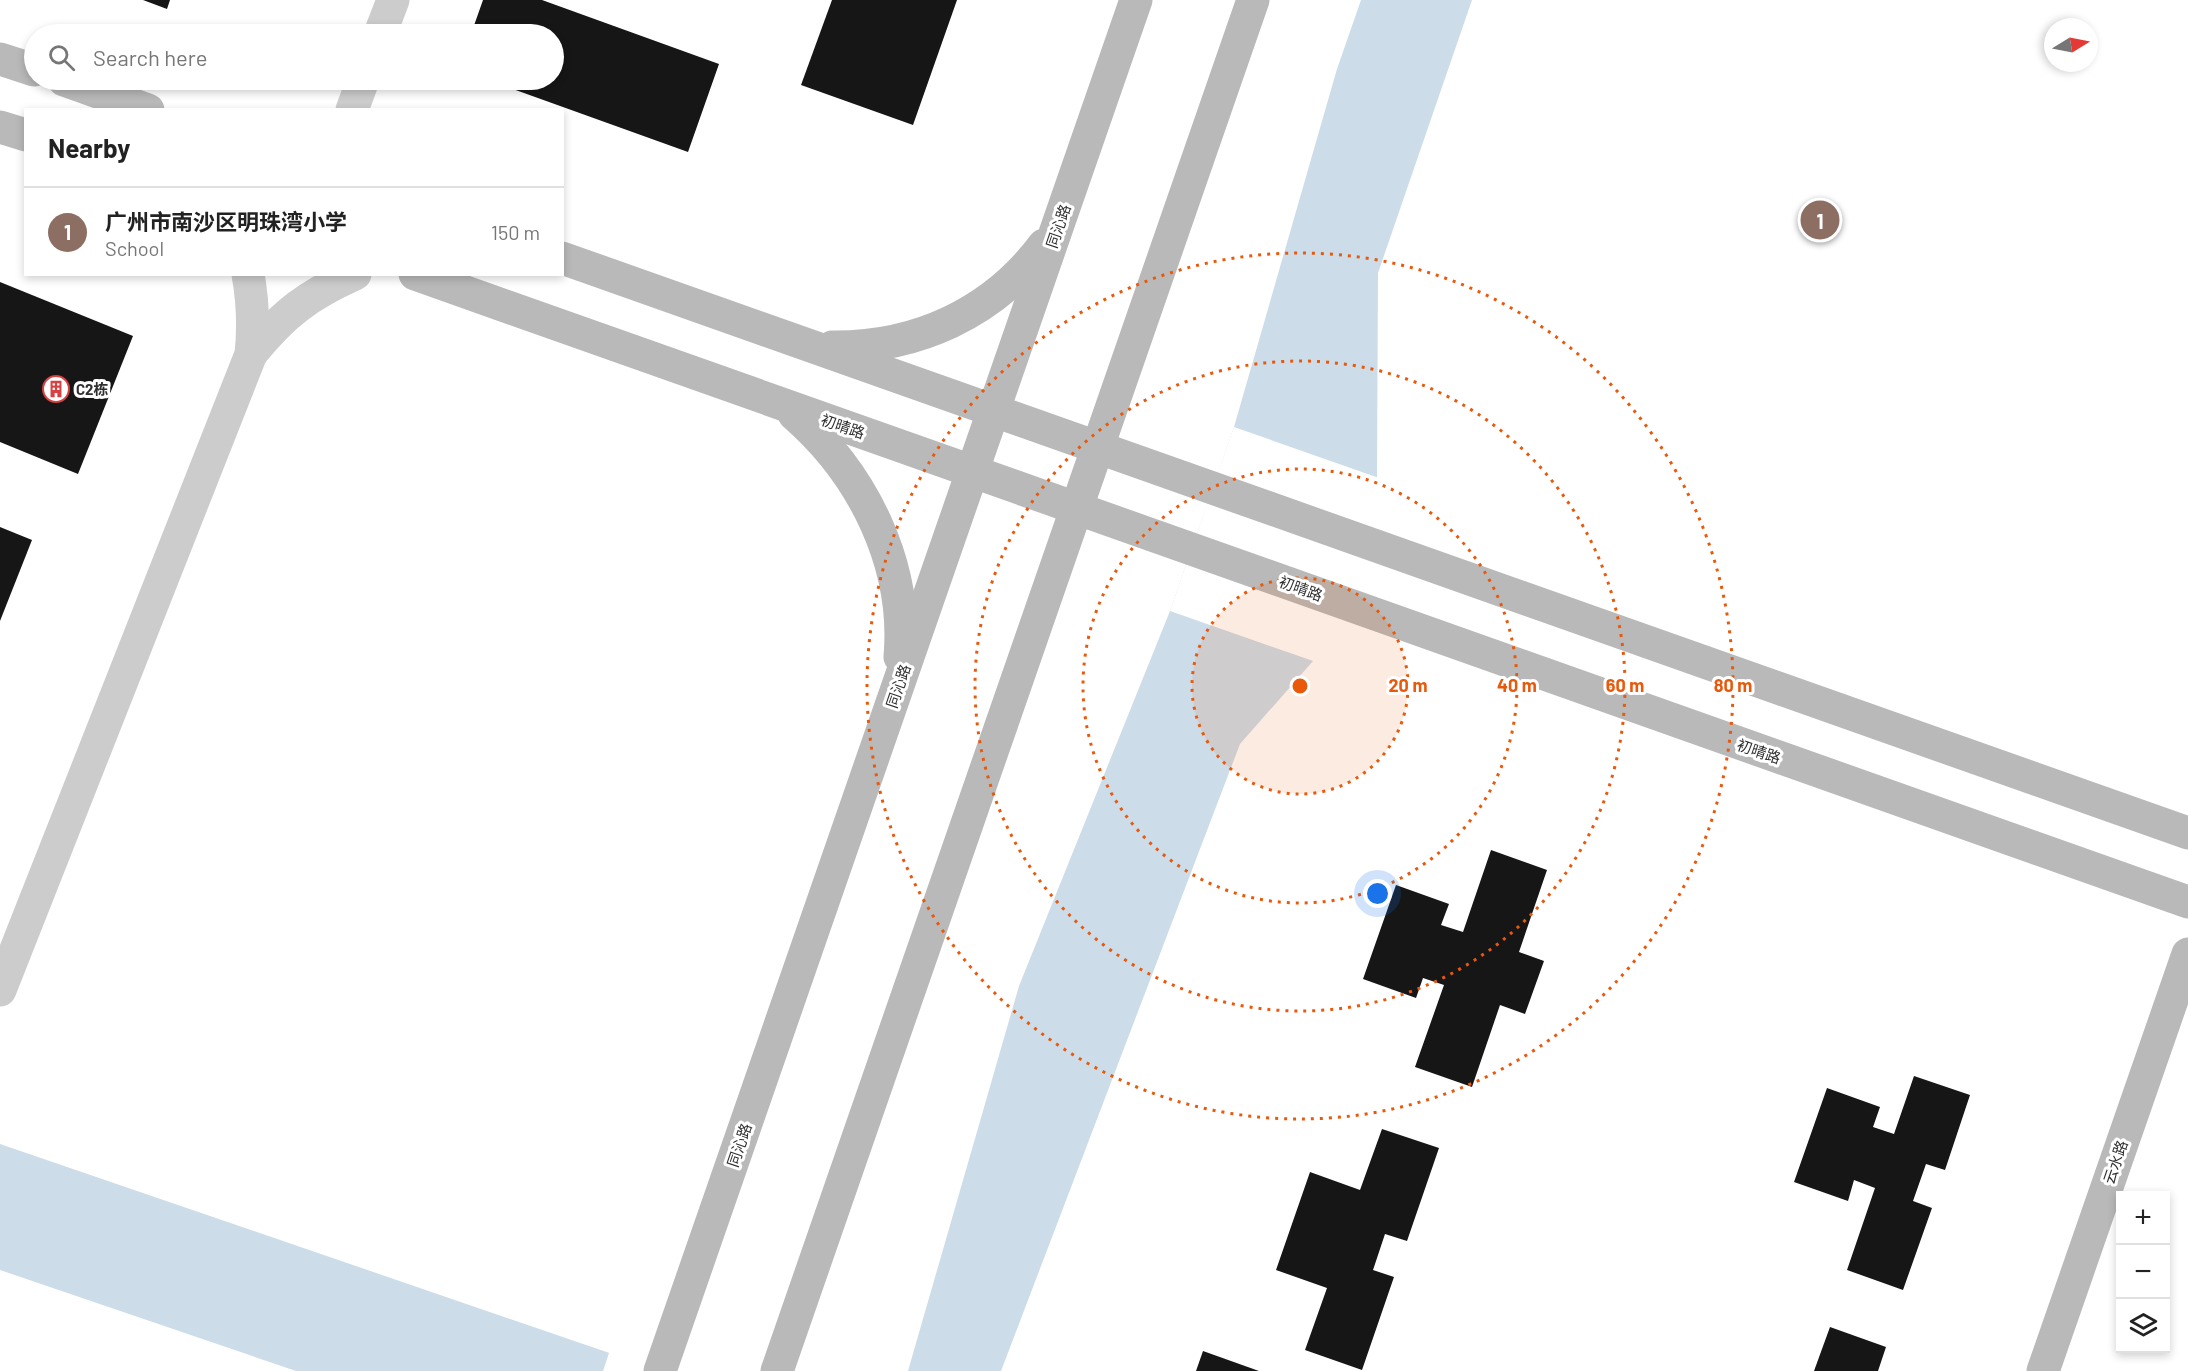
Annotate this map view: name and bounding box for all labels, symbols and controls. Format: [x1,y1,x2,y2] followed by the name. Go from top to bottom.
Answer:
[2044,18,2098,72] north arrow
[24,24,564,90] search box
[45,41,78,74] icon: search
[93,44,207,70] text: Search here
[48,132,130,163] text: Nearby
[1800,198,1840,242] pin: 1
[1042,202,1074,250] street label: 同沁路
[105,208,347,234] text: 广州市南沙区明珠湾小学
[64,220,71,244] text: 1
[491,220,540,244] text: 150 m
[105,236,164,260] text: School
[41,374,71,404] building icon: C2栋
[76,380,109,398] place label: C2栋
[819,410,867,442] street label: 初晴路
[1277,572,1325,604] street label: 初晴路
[882,662,914,710] street label: 同沁路
[1389,674,1427,696] text: 20 m
[1497,674,1537,696] text: 40 m
[1606,674,1644,696] text: 60 m
[1714,674,1752,696] text: 80 m
[1290,676,1310,696] centre of rings
[1735,735,1783,767] street label: 初晴路
[1363,879,1392,908] your location
[723,1121,755,1169] street label: 同沁路
[2099,1138,2131,1186] street label: 云水路
[2116,1191,2170,1353] map controls
[2116,1191,2170,1245] button: +
[2116,1245,2170,1299] button: −
[2116,1299,2170,1353] button: layers

